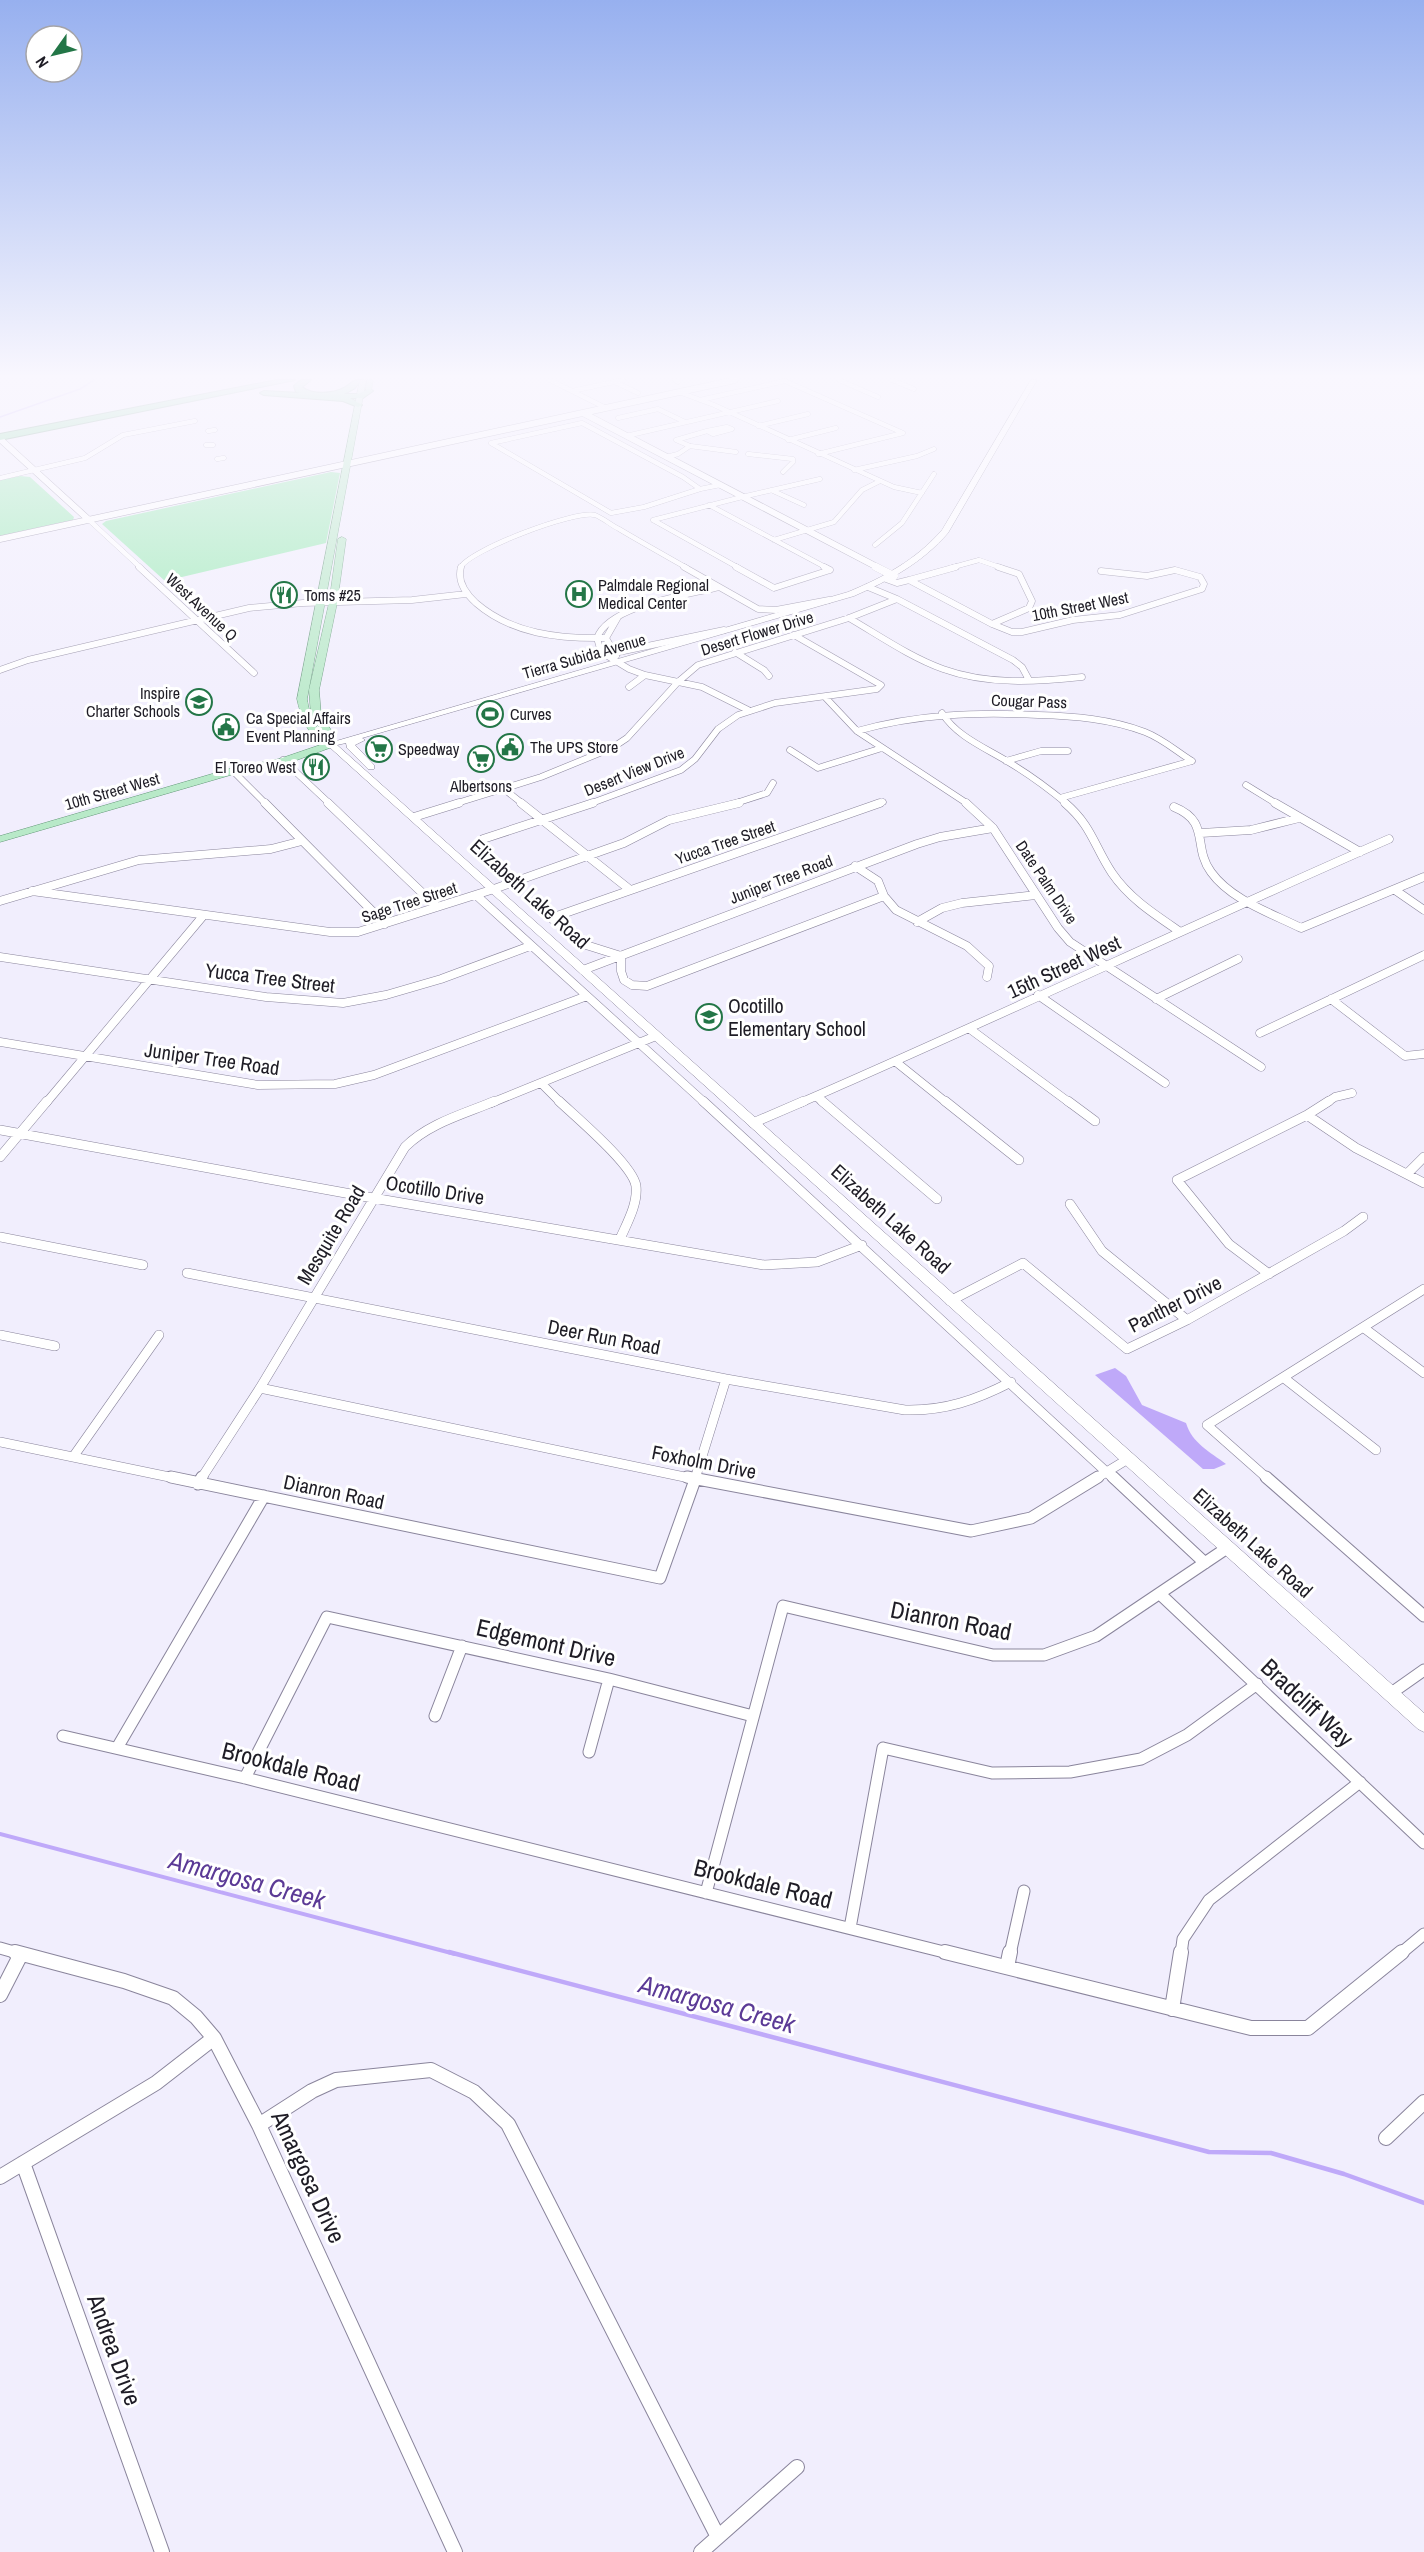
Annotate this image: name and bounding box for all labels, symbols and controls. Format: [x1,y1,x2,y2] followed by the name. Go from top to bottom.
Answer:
[24,24,84,84] north arrow
[30,52,53,72] text: N
[161,568,243,646] street label: West Avenue Q
[598,574,709,614] place label: Palmdale Regional Medical Center
[564,579,594,609] hospital icon: Palmdale Regional Medical Center
[269,580,299,610] restaurant icon: Toms #25
[304,584,361,606] place label: Toms #25
[1030,586,1130,626] street label: 10th Street West
[698,605,816,661] street label: Desert Flower Drive
[520,628,648,684] street label: Tierra Subida Avenue
[86,682,180,722] place label: Inspire Charter Schools
[184,687,214,717] school or university icon: Inspire Charter Schools
[991,689,1067,713] street label: Cougar Pass
[475,699,505,729] sports icon: Curves
[510,703,552,725] place label: Curves
[246,707,351,747] place label: Ca Special Affairs Event Planning
[211,712,241,742] public building icon: Ca Special Affairs Event Planning
[495,732,525,762] public building icon: The UPS Store
[364,734,394,764] supermarket icon: Speedway
[530,736,618,758] place label: The UPS Store
[398,738,460,760] place label: Speedway
[581,741,687,801] street label: Desert View Drive
[466,744,496,774] supermarket icon: Albertsons
[301,752,331,782] restaurant icon: El Toreo West
[215,756,296,778] place label: El Toreo West
[62,767,162,815] street label: 10th Street West
[449,775,512,797] place label: Albertsons
[672,815,778,869] street label: Yucca Tree Street
[465,833,596,955] street label: Elizabeth Lake Road
[1011,836,1083,928] street label: Date Palm Drive
[726,849,836,909] street label: Juniper Tree Road
[358,876,460,928] street label: Sage Tree Street
[1003,928,1125,1005] street label: 15th Street West
[204,956,337,999] street label: Yucca Tree Street
[728,992,866,1042] place label: Ocotillo Elementary School
[694,1002,724,1032] school or university icon: Ocotillo Elementary School
[143,1036,281,1081] street label: Juniper Tree Road
[826,1158,957,1280] street label: Elizabeth Lake Road
[384,1168,486,1211] street label: Ocotillo Drive
[290,1180,371,1289] street label: Mesquite Road
[1124,1269,1226,1339] street label: Panther Drive
[546,1312,663,1361] street label: Deer Run Road
[650,1438,759,1485] street label: Foxholm Drive
[281,1468,387,1515] street label: Dianron Road
[1188,1482,1319,1604] street label: Elizabeth Lake Road
[888,1593,1014,1647] street label: Dianron Road
[473,1610,619,1674] street label: Edgemont Drive
[1254,1651,1361,1754] street label: Bradcliff Way
[219,1733,364,1799] street label: Brookdale Road
[164,1842,330,1917] water label: Amargosa Creek
[691,1850,836,1916] street label: Brookdale Road
[634,1966,800,2041] water label: Amargosa Creek
[264,2104,353,2248] street label: Amargosa Drive
[80,2289,150,2410] street label: Andrea Drive

